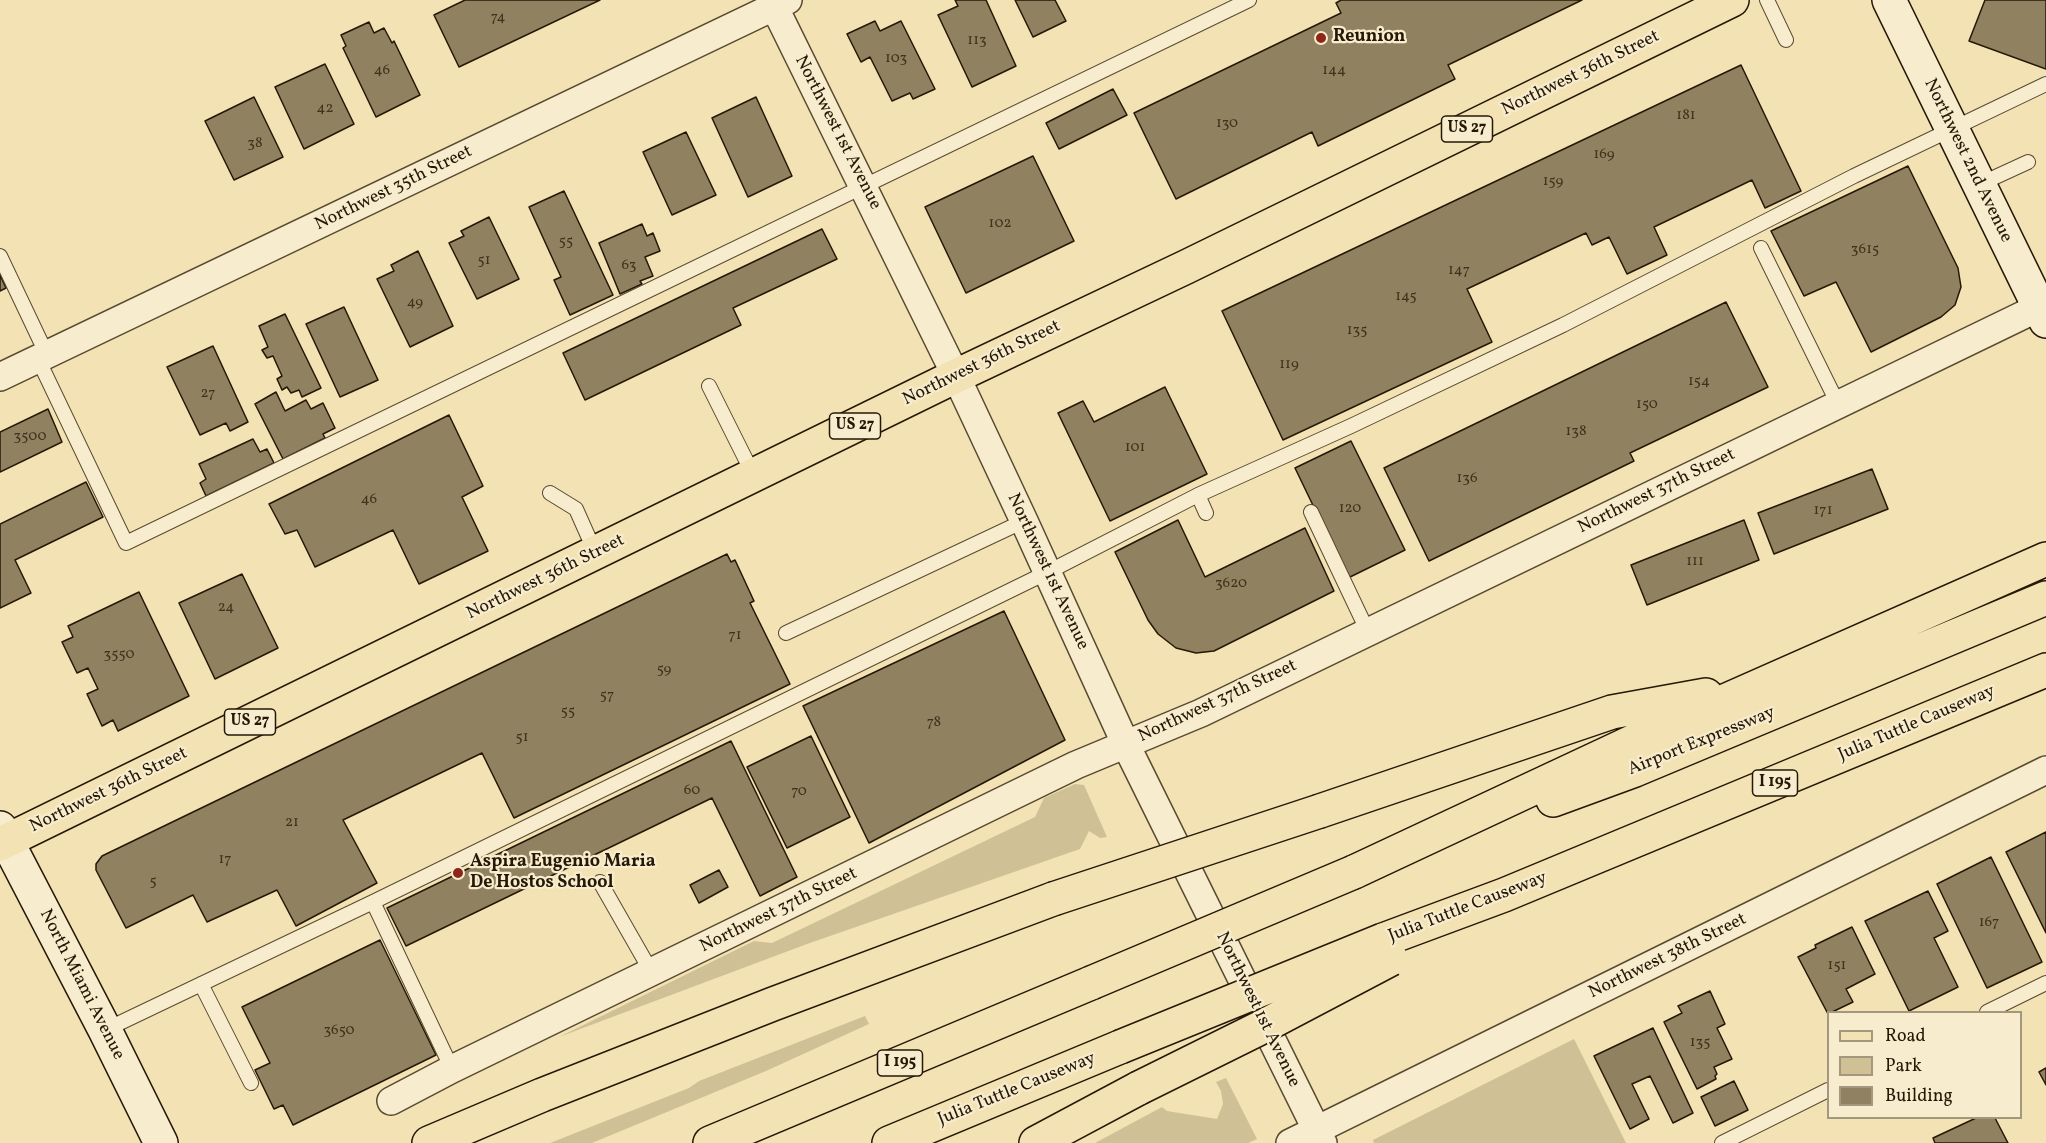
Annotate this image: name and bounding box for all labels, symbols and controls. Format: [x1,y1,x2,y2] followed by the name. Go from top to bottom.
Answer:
[491,9,505,27] house number: 74
[1499,26,1663,122] street label: Northwest 36th Street
[1333,27,1405,49] place label: Reunion
[1314,31,1328,45] marker: Reunion
[967,32,987,50] house number: 113
[885,50,907,68] house number: 103
[789,52,885,214] street label: Northwest 1st Avenue
[374,62,390,80] house number: 46
[1322,62,1346,80] house number: 144
[1918,75,2016,247] street label: Northwest 2nd Avenue
[316,100,334,118] house number: 42
[1676,107,1696,125] house number: 181
[1216,115,1238,133] house number: 130
[1442,116,1492,142] road number: US 27
[247,135,263,153] house number: 38
[312,142,476,236] street label: Northwest 35th Street
[1593,146,1615,164] house number: 169
[1543,173,1563,191] house number: 159
[989,215,1011,233] house number: 102
[559,233,573,251] house number: 55
[1851,241,1879,259] house number: 3615
[477,252,491,270] house number: 51
[621,257,637,275] house number: 63
[1448,262,1470,280] house number: 147
[1395,288,1417,306] house number: 145
[407,294,423,312] house number: 49
[900,316,1064,412] street label: Northwest 36th Street
[1347,322,1367,340] house number: 135
[1279,356,1299,374] house number: 119
[1688,373,1710,391] house number: 154
[201,385,215,403] house number: 27
[1636,396,1658,414] house number: 150
[830,413,880,439] road number: US 27
[1565,423,1587,441] house number: 138
[14,428,46,446] house number: 3500
[1125,439,1145,457] house number: 101
[1575,444,1739,540] street label: Northwest 37th Street
[1456,470,1478,488] house number: 136
[1001,490,1093,654] street label: Northwest 1st Avenue
[361,491,377,509] house number: 46
[1339,500,1361,518] house number: 120
[1814,502,1832,520] house number: 171
[464,530,628,626] street label: Northwest 36th Street
[1686,553,1704,571] house number: 111
[1215,575,1247,593] house number: 3620
[218,599,234,617] house number: 24
[728,627,742,645] house number: 71
[104,646,134,664] house number: 3550
[1135,656,1301,748] street label: Northwest 37th Street
[657,661,671,679] house number: 59
[1835,681,1999,767] street label: Julia Tuttle Causeway
[600,687,614,705] house number: 57
[561,703,575,721] house number: 55
[1625,703,1779,781] street label: Airport Expressway
[224,709,276,735] road number: US 27
[927,714,941,732] house number: 78
[515,729,529,747] house number: 51
[27,743,191,839] street label: Northwest 36th Street
[1752,770,1798,796] road number: I 195
[684,782,700,800] house number: 60
[791,783,807,801] house number: 70
[285,814,299,832] house number: 21
[218,851,232,869] house number: 17
[470,852,656,894] place label: Aspira Eugenio Maria De Hostos School
[697,863,861,959] street label: Northwest 37th Street
[451,866,465,880] marker: Aspira Eugenio Maria De Hostos School
[1386,868,1550,948] street label: Julia Tuttle Causeway
[149,873,157,891] house number: 5
[34,906,128,1064] street label: North Miami Avenue
[1586,909,1750,1005] street label: Northwest 38th Street
[1979,914,1999,932] house number: 167
[1210,929,1304,1091] street label: Northwest 1st Avenue
[1828,957,1846,975] house number: 151
[1827,1011,2022,1119] legend
[323,1022,355,1040] house number: 3650
[1885,1024,1926,1049] text: Road
[1690,1034,1710,1052] house number: 135
[935,1048,1099,1132] street label: Julia Tuttle Causeway
[878,1050,922,1076] road number: I 195
[1885,1054,1922,1079] text: Park
[1885,1084,1953,1109] text: Building

